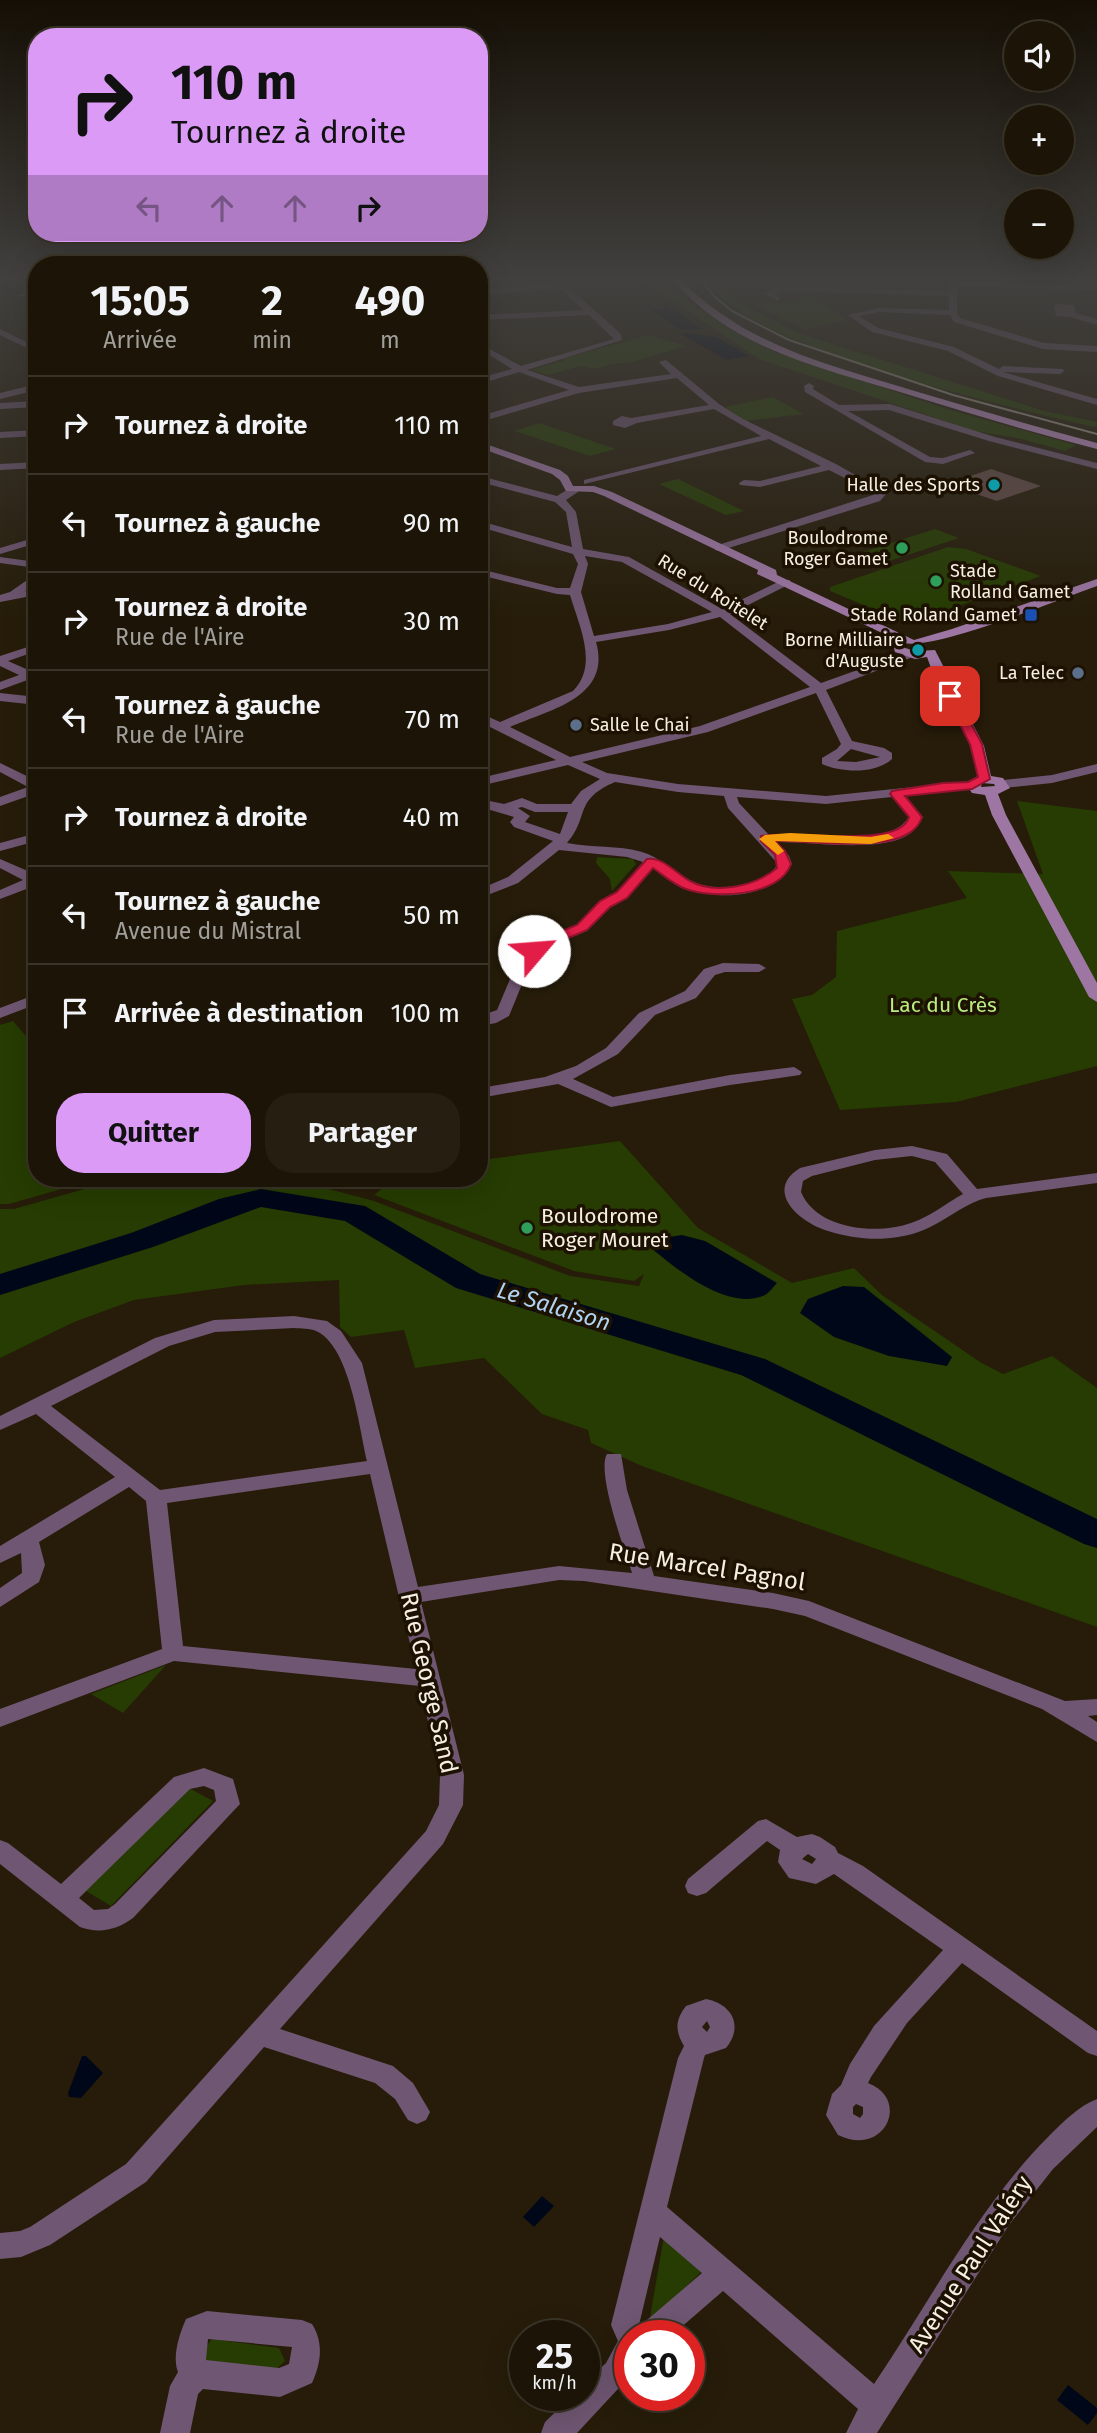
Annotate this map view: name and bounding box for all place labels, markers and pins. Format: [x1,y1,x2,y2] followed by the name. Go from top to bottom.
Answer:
[846,474,980,496] place label: Halle des Sports
[986,477,1002,493] marker: Halle des Sports
[783,527,888,570] place label: Boulodrome Roger Gamet
[894,540,910,556] marker: Boulodrome Roger Gamet
[950,560,1071,603] place label: Stade Rolland Gamet
[928,573,944,589] marker: Stade Rolland Gamet
[851,604,1017,626] place label: Stade Roland Gamet
[1023,607,1039,623] marker: Stade Roland Gamet
[785,629,904,672] place label: Borne Milliaire d'Auguste
[910,642,926,658] marker: Borne Milliaire d'Auguste
[999,662,1064,684] place label: La Telec
[1070,665,1086,681] marker: La Telec
[920,666,980,726] pin
[590,714,690,736] place label: Salle le Chai
[568,717,584,733] marker: Salle le Chai
[541,1203,669,1253] place label: Boulodrome Roger Mouret
[519,1220,535,1236] marker: Boulodrome Roger Mouret

